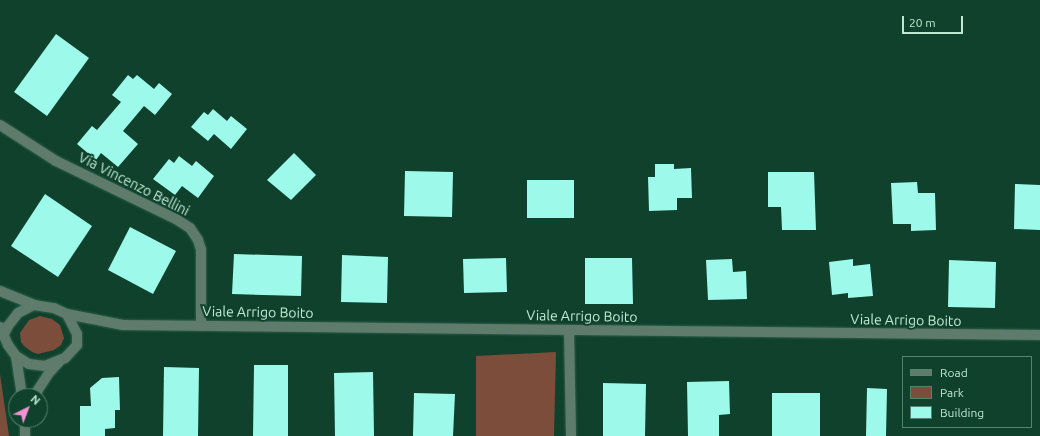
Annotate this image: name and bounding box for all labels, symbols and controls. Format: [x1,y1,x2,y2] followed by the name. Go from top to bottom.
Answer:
[904,8,965,34] scale bar
[909,16,936,29] text: 20 m
[76,149,192,219] street label: Via Vincenzo Bellini
[202,303,314,321] street label: Viale Arrigo Boito
[526,307,638,325] street label: Viale Arrigo Boito
[850,311,962,329] street label: Viale Arrigo Boito
[902,356,1032,428] legend
[940,366,968,379] text: Road
[940,386,964,399] text: Park
[8,388,48,428] north arrow
[28,393,42,407] text: N
[940,406,984,419] text: Building

